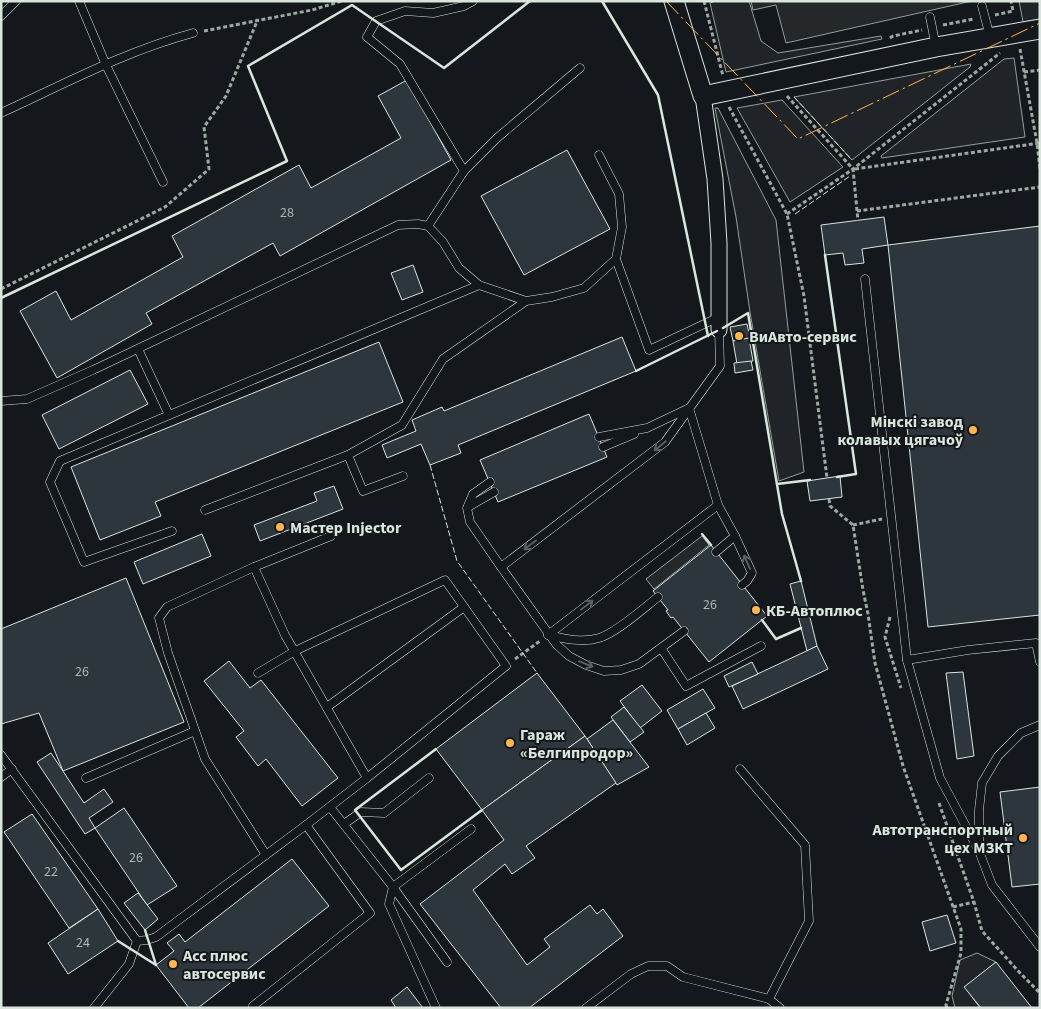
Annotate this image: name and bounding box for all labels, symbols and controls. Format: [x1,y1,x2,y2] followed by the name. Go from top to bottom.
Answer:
[280,203,294,223] house number: 28
[749,326,857,348] place label: ВиАвто-сервис
[733,330,745,342] marker: ВиАвто-сервис
[838,411,964,451] place label: Мінскі завод колавых цягачоў
[967,424,979,436] marker: Мінскі завод колавых цягачоў
[653,441,666,452] one-way arrow
[290,517,402,539] place label: Мастер Injector
[274,521,286,533] marker: Мастер Injector
[524,539,537,550] one-way arrow
[741,555,751,570] one-way arrow
[703,595,717,615] house number: 26
[580,600,594,610] one-way arrow
[766,600,863,622] place label: КБ-Автоплюс
[750,604,762,616] marker: КБ-Автоплюс
[578,660,593,669] one-way arrow
[75,662,89,682] house number: 26
[520,724,633,764] place label: Гараж «Белгипродор»
[504,737,516,749] marker: Гараж «Белгипродор»
[872,819,1013,859] place label: Автотранспортный цех МЗКТ
[1017,832,1029,844] marker: Автотранспортный цех МЗКТ
[129,848,143,868] house number: 26
[44,862,58,882] house number: 22
[76,933,90,953] house number: 24
[182,945,266,985] place label: Асс плюс автосервис
[167,958,179,970] marker: Асс плюс автосервис

